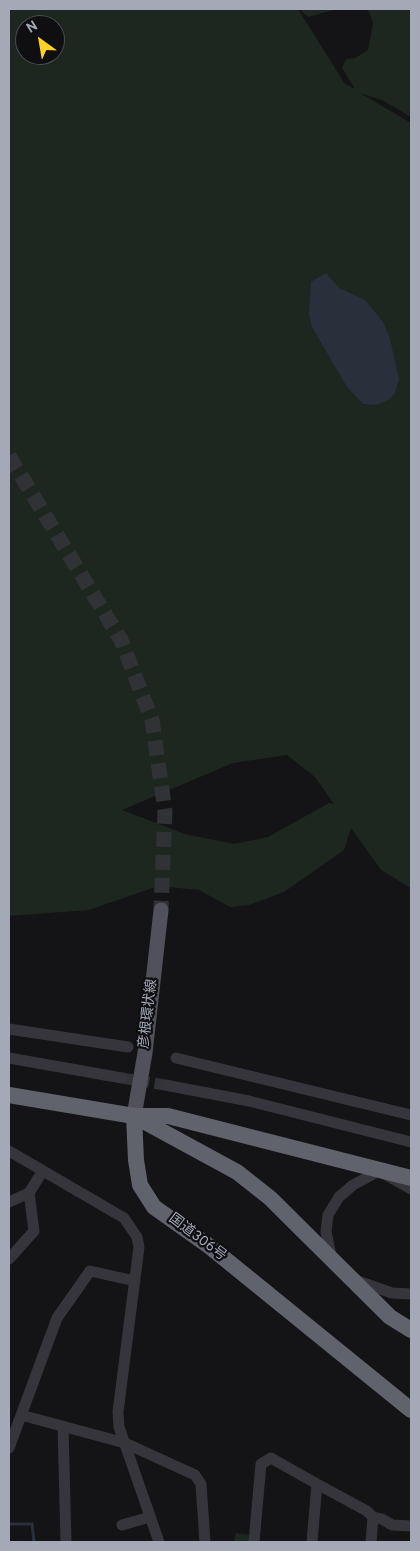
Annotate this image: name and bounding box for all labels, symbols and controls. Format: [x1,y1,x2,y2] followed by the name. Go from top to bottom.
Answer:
[15,15,65,65] north arrow
[24,18,41,38] text: N
[136,978,162,1050] street label: 彦根環状線
[165,1211,229,1265] street label: 国道306号

